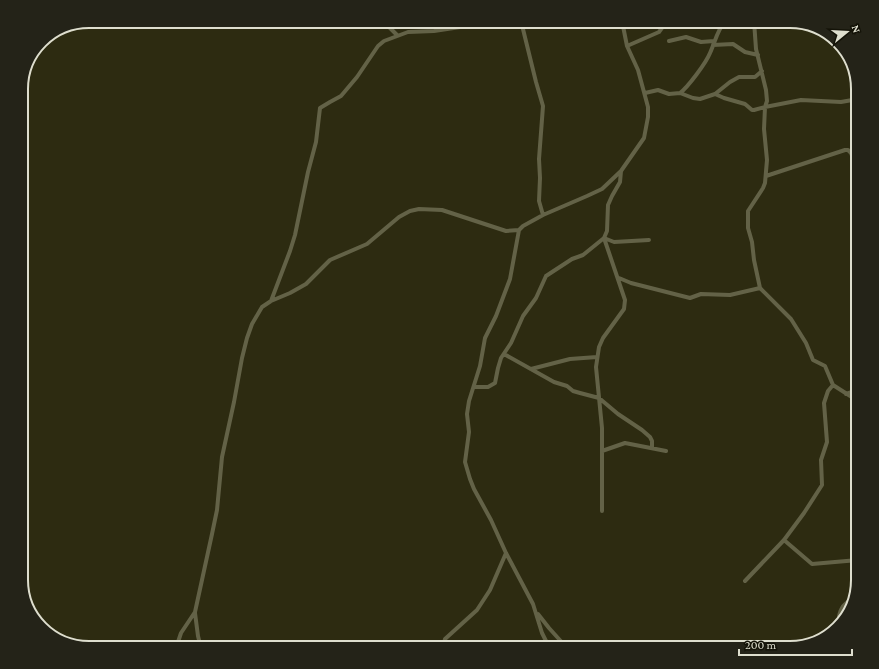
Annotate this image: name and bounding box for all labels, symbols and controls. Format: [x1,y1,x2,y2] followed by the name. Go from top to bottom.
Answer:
[827,12,867,52] north arrow
[850,23,864,35] text: N
[739,631,852,657] scale bar
[745,638,777,652] text: 200 m

